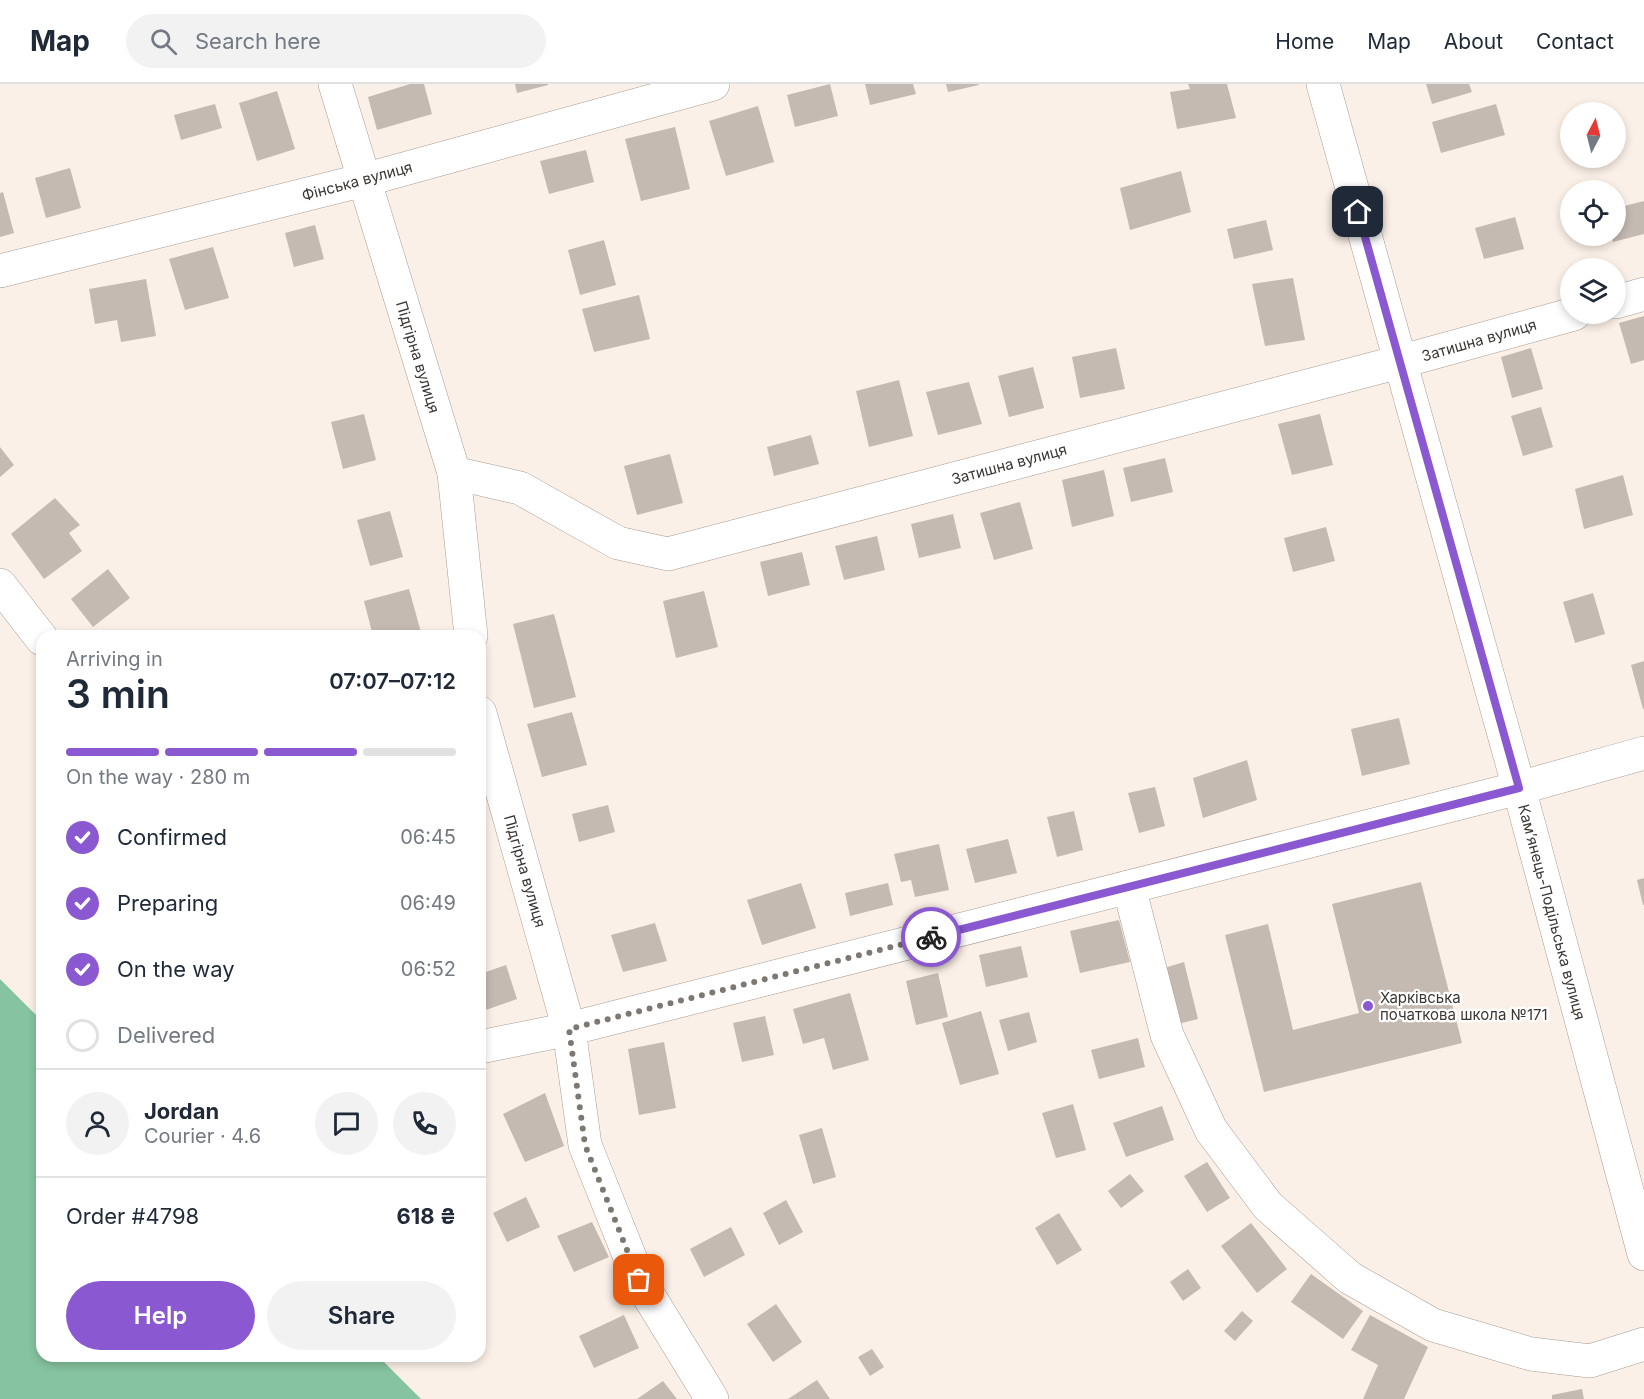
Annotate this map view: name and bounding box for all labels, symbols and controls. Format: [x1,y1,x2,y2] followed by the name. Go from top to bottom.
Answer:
[126,14,546,68] search box
[30,24,90,58] text: Map
[147,25,180,58] icon: search
[195,28,321,54] text: Search here
[1275,29,1334,54] text: Home
[1367,29,1411,54] text: Map
[1444,29,1503,54] text: About
[1536,29,1614,54] text: Contact
[1560,102,1626,168] north arrow
[1560,102,1626,324] map controls
[300,157,414,205] street label: Фінська вулиця
[1560,180,1626,246] button: locate
[1332,186,1383,237] pin
[1341,195,1374,228] icon: home
[1560,258,1626,324] button: layers
[392,299,444,415] street label: Підгірна вулиця
[1419,315,1539,365] street label: Затишна вулиця
[949,439,1069,489] street label: Затишна вулиця
[66,647,163,671] text: Arriving in
[329,668,456,694] text: 07:07–07:12
[66,670,170,717] text: 3 min
[66,765,250,789] text: On the way · 280 m
[1514,802,1590,1022] street label: Кам’янець-Подільська вулиця
[500,812,550,930] street label: Підгірна вулиця
[66,821,99,854] icon: check
[117,824,227,850] text: Confirmed
[400,825,456,849] text: 06:45
[66,887,99,920] icon: check
[117,890,218,916] text: Preparing
[400,891,456,915] text: 06:49
[901,907,961,967] courier
[915,921,948,954] icon: bike
[66,953,99,986] icon: check
[117,956,235,982] text: On the way
[401,957,456,981] text: 06:52
[1380,988,1548,1024] place label: Харківська початкова школа №171
[1361,999,1375,1013] marker: Харківська початкова школа №171
[117,1022,215,1048] text: Delivered
[66,1092,129,1155] button: person
[315,1092,378,1155] button: chat
[393,1092,456,1155] button: phone
[144,1098,219,1124] text: Jordan
[144,1124,261,1148] text: Courier · 4.6
[66,1203,199,1229] text: Order #4798
[396,1203,456,1229] text: 618 ₴
[613,1254,664,1305] pin
[622,1263,655,1296] icon: bag
[66,1281,255,1350] button: Help
[267,1281,456,1350] button: Share

